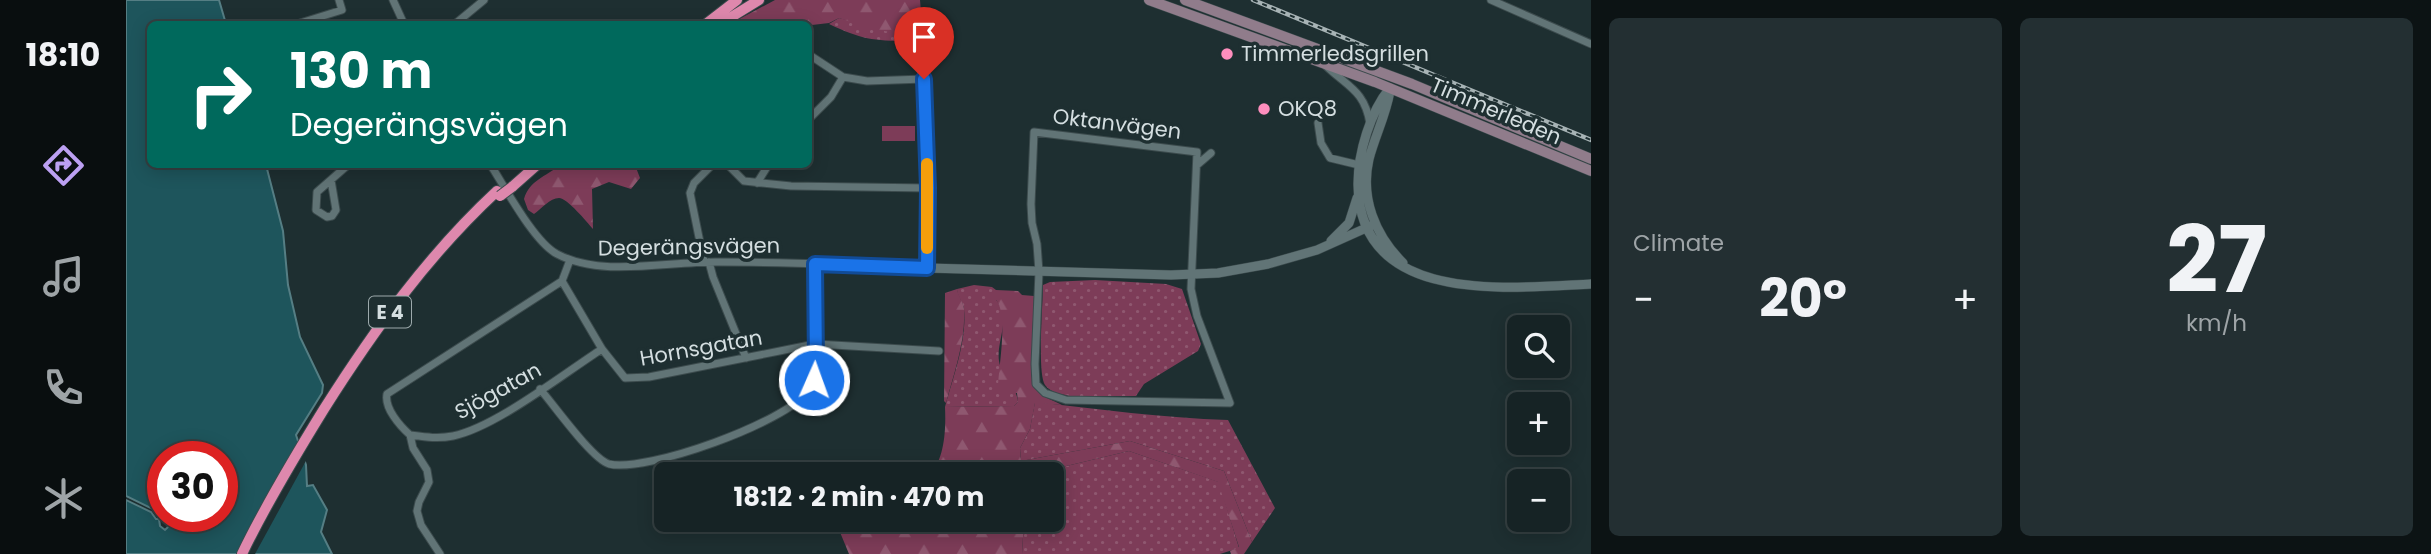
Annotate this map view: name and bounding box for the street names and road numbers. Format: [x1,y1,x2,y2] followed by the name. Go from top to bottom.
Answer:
[1426,70,1566,151] street label: Timmerleden
[1051,101,1183,146] street label: Oktanvägen
[598,230,780,263] street label: Degerängsvägen
[369,296,411,328] road number: E 4
[637,322,764,373] street label: Hornsgatan
[449,355,546,426] street label: Sjögatan

